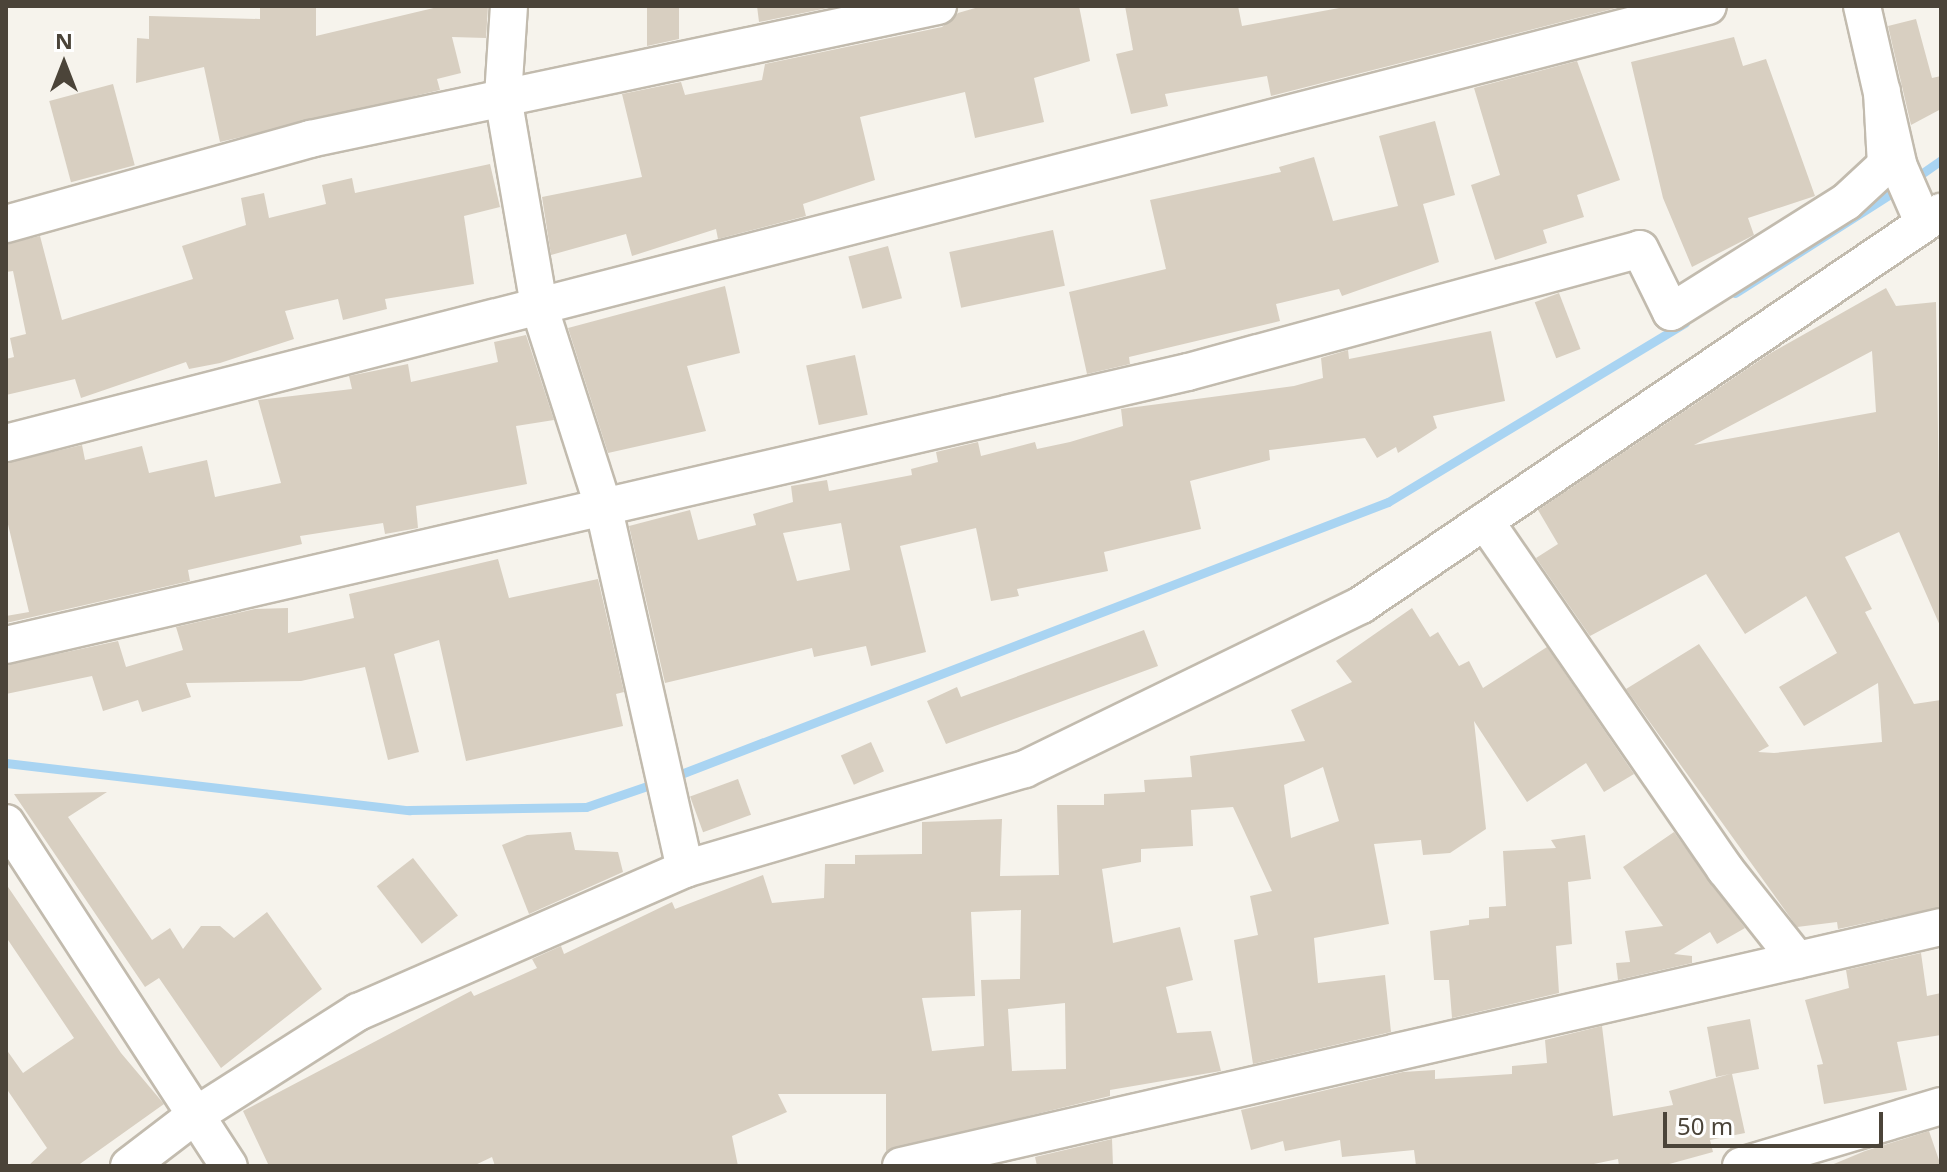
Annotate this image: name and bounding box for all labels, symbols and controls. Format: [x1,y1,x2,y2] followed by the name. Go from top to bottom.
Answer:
[24,24,104,104] north arrow
[55,25,73,55] text: N
[1667,1096,1887,1146] scale bar
[1677,1109,1733,1142] text: 50 m

